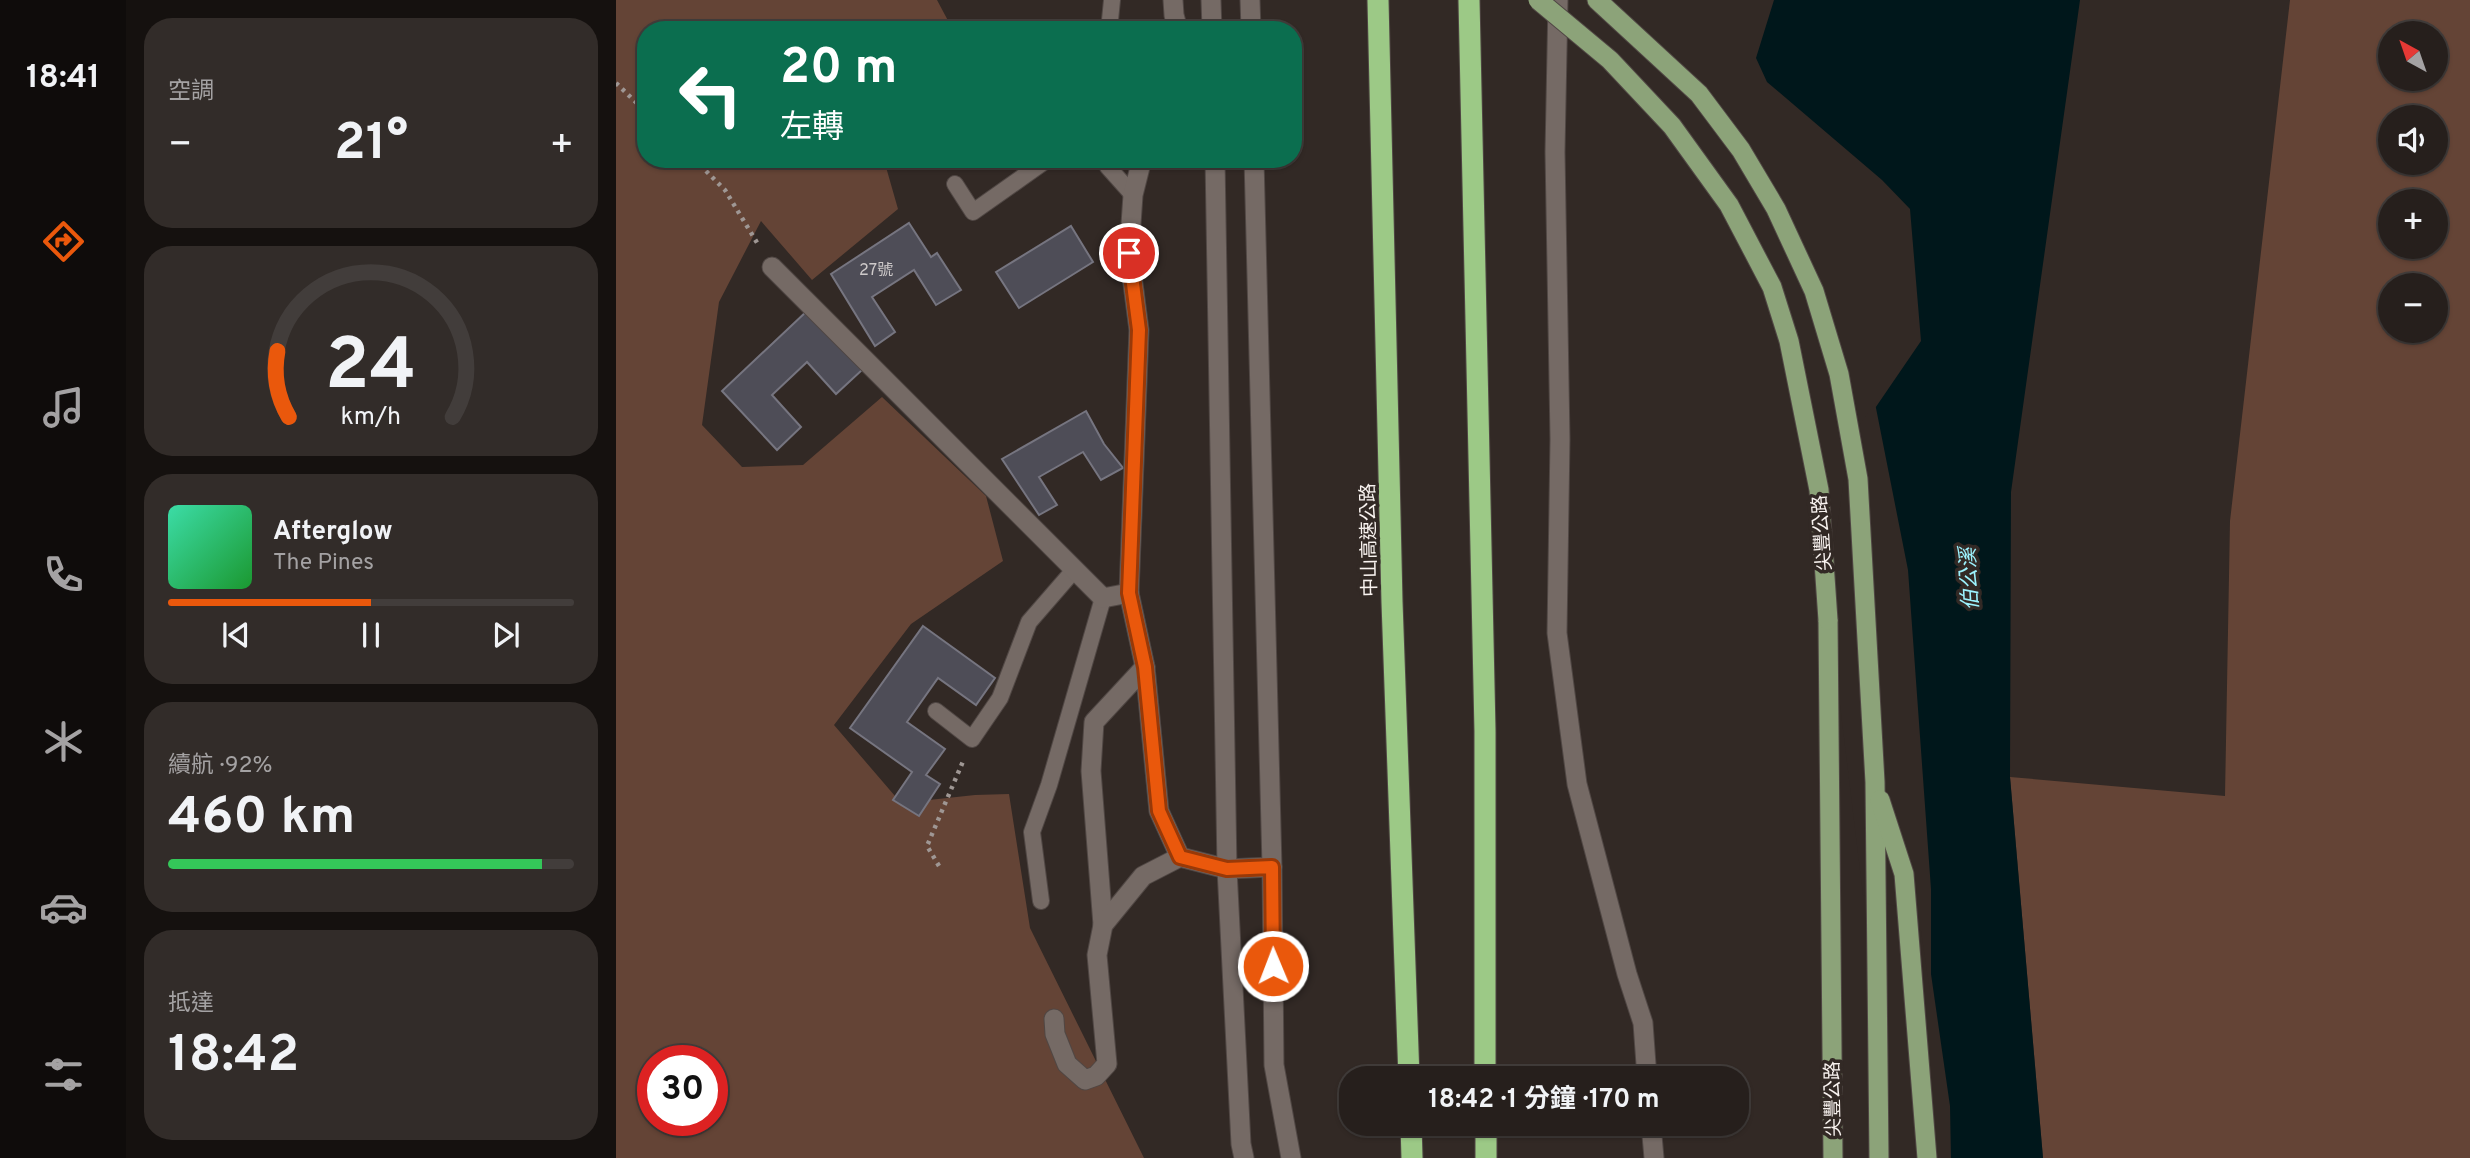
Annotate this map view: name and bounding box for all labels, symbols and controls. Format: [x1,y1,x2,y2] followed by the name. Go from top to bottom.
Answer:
[2378,21,2448,91] north arrow
[2378,21,2448,343] map controls
[780,39,897,101] text: 20 m
[665,49,756,140] icon: left
[26,59,100,99] text: 18:41
[168,78,214,107] text: 空調
[2378,105,2448,175] button: sound
[780,109,844,149] text: 左轉
[334,112,408,178] text: 21°
[168,122,193,171] text: −
[549,122,574,171] text: +
[2378,189,2448,259] button: +
[39,217,88,266] icon: directions
[1099,223,1159,283] pin
[1110,234,1148,272] icon: arrive
[859,261,893,281] house number: 27號
[2378,273,2448,343] button: −
[325,323,417,415] text: 24
[39,383,88,432] icon: music
[341,402,401,434] text: km/h
[1357,483,1383,597] street label: 中山高速公路
[1808,494,1838,572] street label: 尖豐公路
[273,516,393,549] text: Afterglow
[1955,544,1986,611] water label: 伯公溪
[273,549,374,578] text: The Pines
[39,550,88,599] icon: phone
[217,616,255,654] icon: previous
[352,616,390,654] icon: pause
[487,616,525,654] icon: next
[39,717,88,766] icon: climate
[168,752,273,781] text: 續航 · 92%
[168,786,355,852] text: 460 km
[39,883,88,932] icon: car
[1236,929,1310,1003] position arrow
[168,990,214,1019] text: 抵達
[168,1024,299,1090] text: 18:42
[637,1045,728,1136] speed limit sign: 30
[39,1050,88,1099] icon: filters
[1821,1061,1847,1137] street label: 尖豐公路
[1428,1084,1660,1117] text: 18:42 · 1 分鐘 · 170 m

